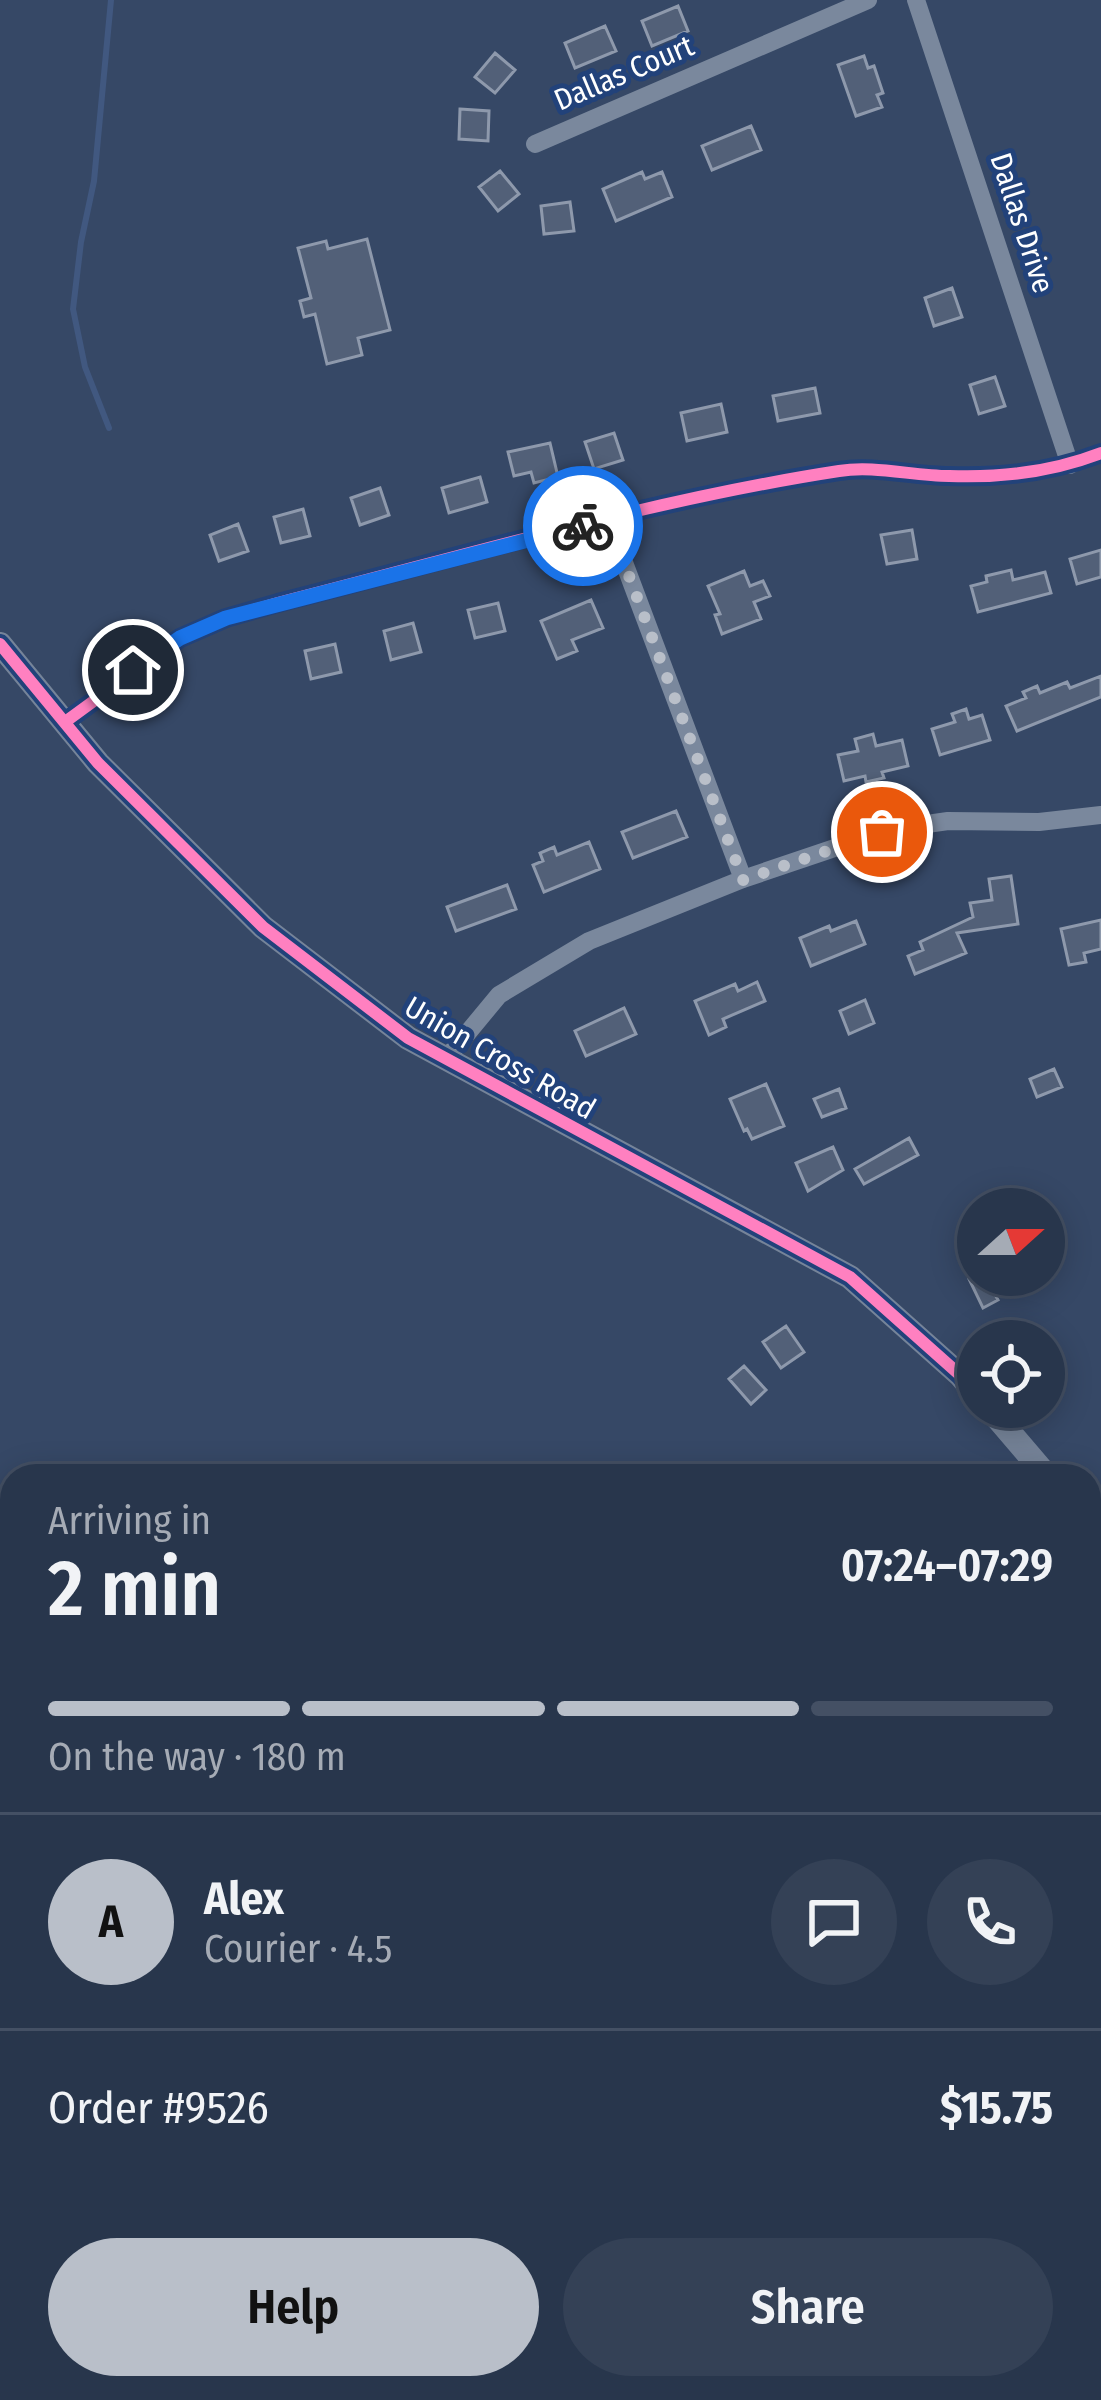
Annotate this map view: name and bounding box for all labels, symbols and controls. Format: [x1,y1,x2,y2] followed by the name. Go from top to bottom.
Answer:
[549,27,699,118] street label: Dallas Court
[982,148,1062,298] street label: Dallas Drive
[523,466,643,586] courier
[550,493,616,559] icon: bike
[82,619,184,721] pin
[100,637,166,703] icon: home
[831,781,933,883] pin
[849,799,915,865] icon: bag
[398,989,602,1127] street label: Union Cross Road
[957,1188,1065,1296] north arrow
[957,1188,1065,1428] map controls
[957,1320,1065,1428] button: locate
[48,1498,211,1544] text: Arriving in
[841,1539,1053,1593] text: 07:24–07:29
[48,1542,221,1636] text: 2 min
[48,1734,346,1780] text: On the way · 180 m
[771,1859,897,1985] button: chat
[927,1859,1053,1985] button: phone
[204,1872,284,1926] text: Alex
[99,1895,123,1949] text: A
[204,1926,392,1972] text: Courier · 4.5
[48,2081,269,2135] text: Order #9526
[940,2081,1053,2135] text: $15.75
[48,2238,539,2376] button: Help
[563,2238,1053,2376] button: Share

